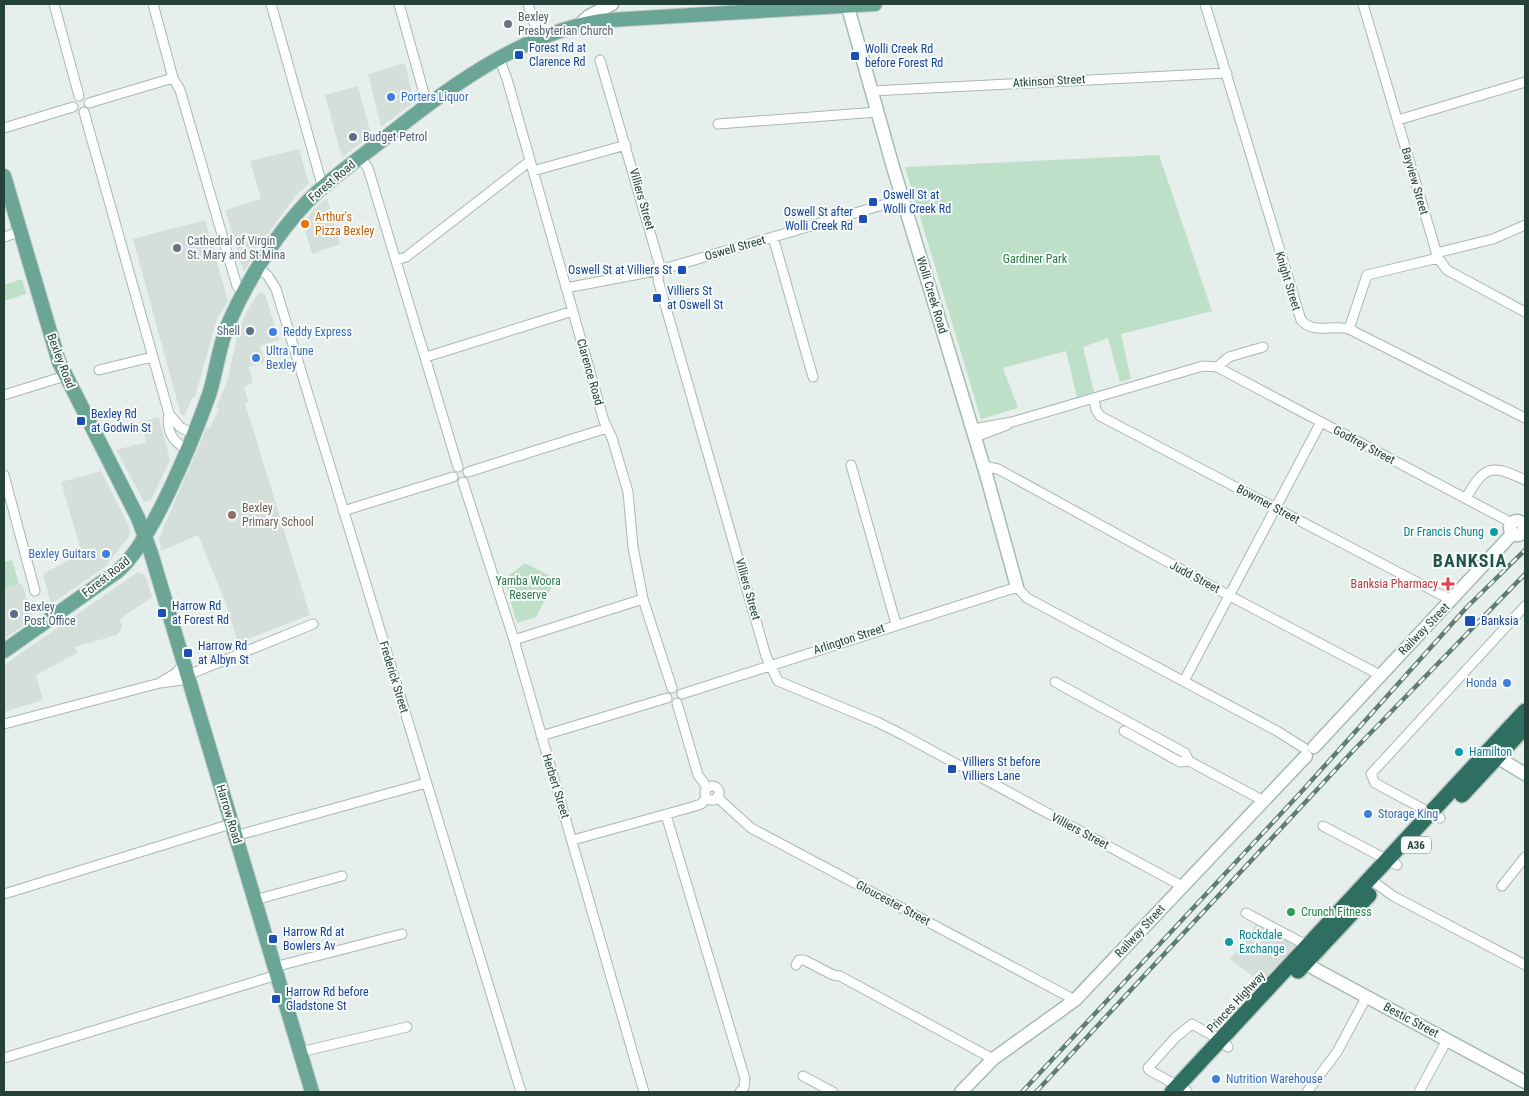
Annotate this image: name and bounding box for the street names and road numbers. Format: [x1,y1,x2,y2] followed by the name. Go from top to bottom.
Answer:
[1012,72,1086,90] street label: Atkinson Street
[1399,146,1431,217] street label: Bayview Street
[306,157,358,205] street label: Forest Road
[627,167,658,232] street label: Villiers Street
[703,233,767,263] street label: Oswell Street
[1272,250,1304,313] street label: Knight Street
[914,255,950,335] street label: Wolli Creek Road
[44,332,78,390] street label: Bexley Road
[574,337,606,407] street label: Clarence Road
[1331,423,1398,467] street label: Godfrey Street
[1234,481,1302,527] street label: Bowmer Street
[79,554,133,600] street label: Forest Road
[733,557,764,622] street label: Villiers Street
[1168,558,1223,596] street label: Judd Street
[1396,600,1453,658] street label: Railway Street
[812,621,887,657] street label: Arlington Street
[376,639,412,715] street label: Frederick Street
[540,752,573,820] street label: Herbert Street
[213,783,245,845] street label: Harrow Road
[1049,810,1112,852] street label: Villiers Street
[1401,836,1431,854] road number: A36
[854,878,933,929] street label: Gloucester Street
[1112,901,1168,960] street label: Railway Street
[1204,968,1268,1036] street label: Princes Highway
[1381,1000,1441,1041] street label: Bestic Street

